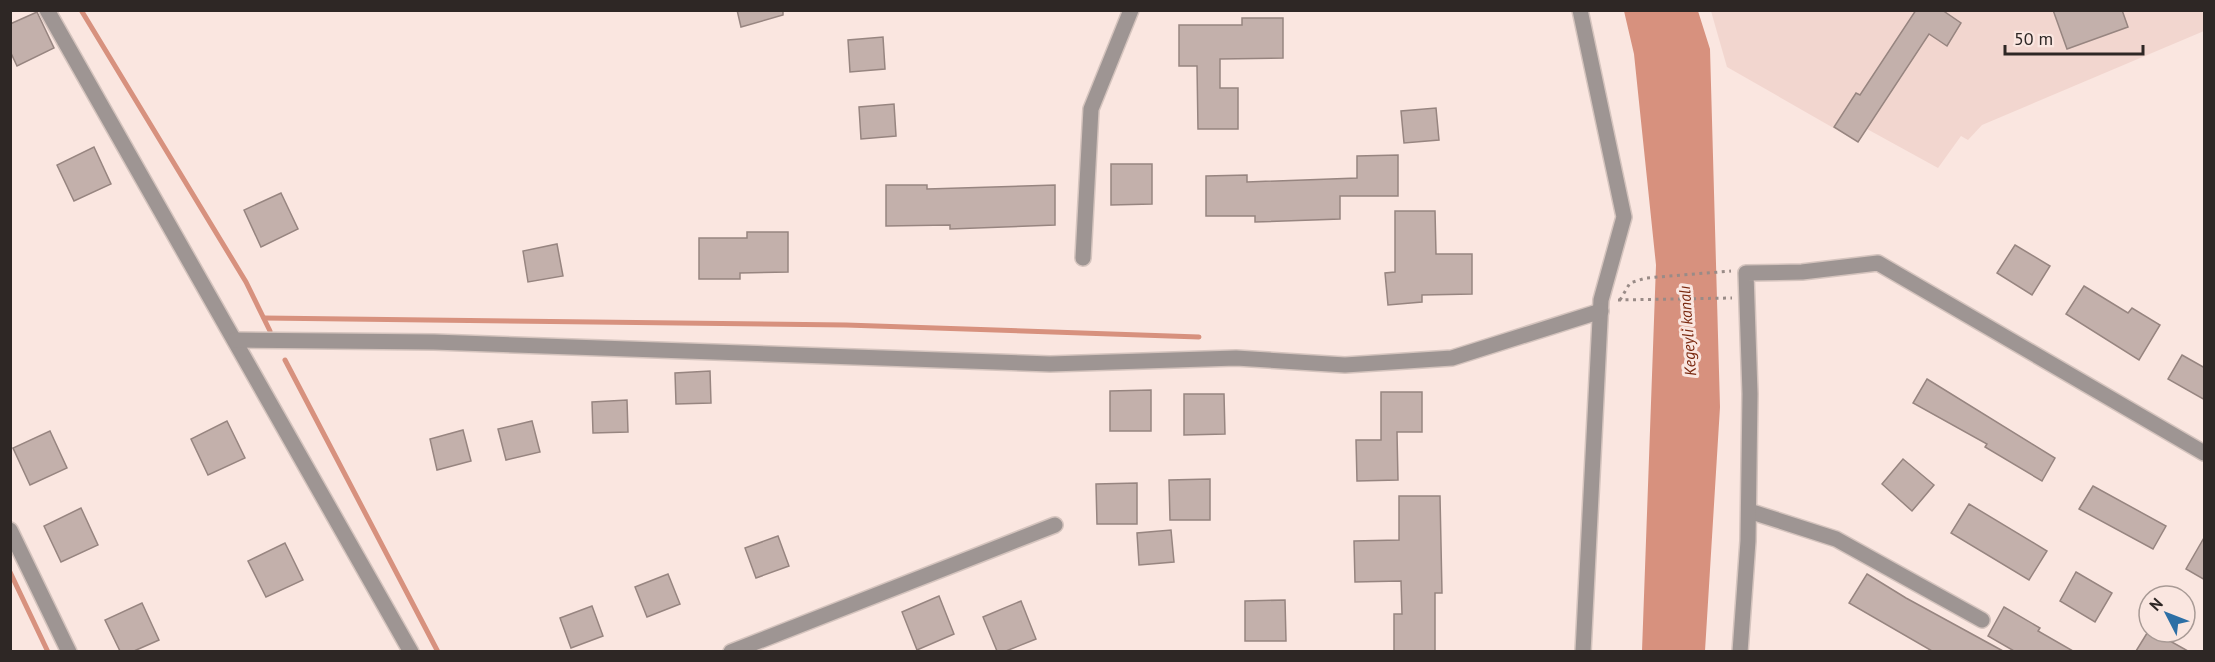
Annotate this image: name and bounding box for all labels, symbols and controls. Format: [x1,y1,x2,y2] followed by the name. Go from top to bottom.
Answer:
[2005,18,2143,56] scale bar
[2014,27,2053,50] text: 50 m
[1674,285,1700,377] water label: Kegeyli kanalı
[2137,584,2197,644] north arrow
[2145,593,2167,615] text: N

